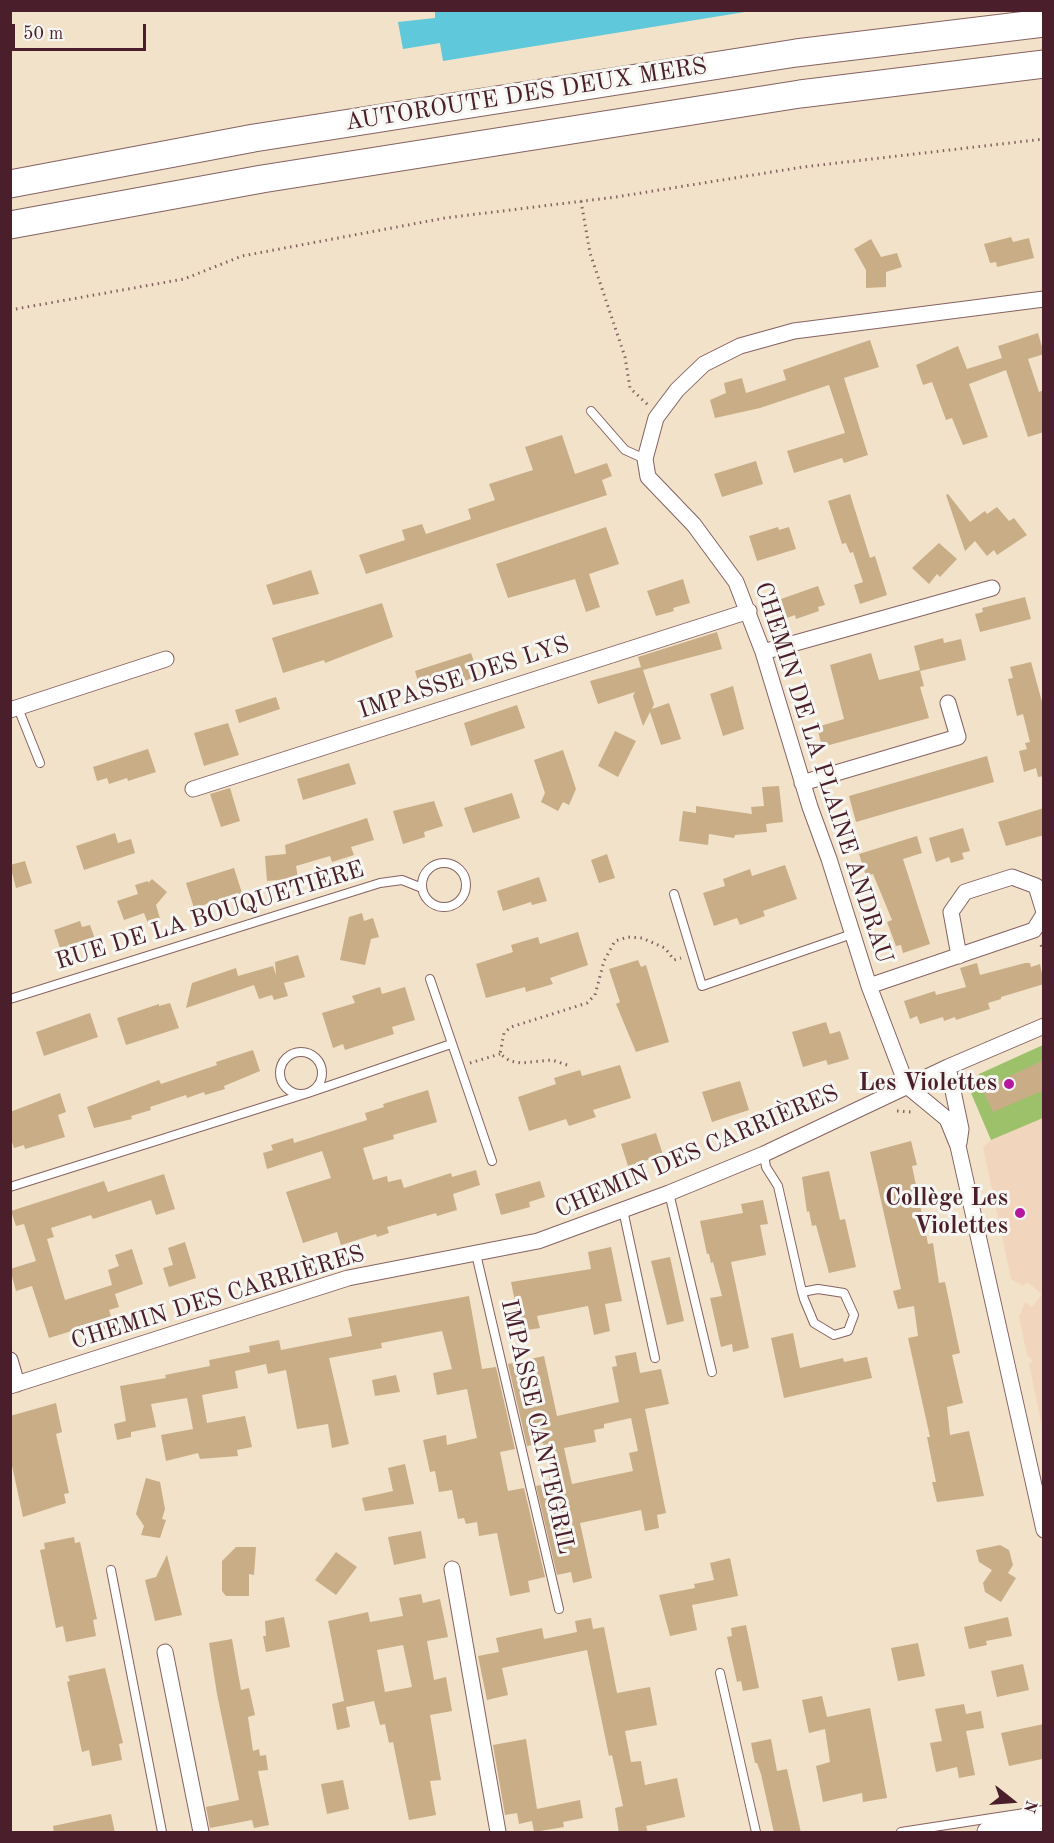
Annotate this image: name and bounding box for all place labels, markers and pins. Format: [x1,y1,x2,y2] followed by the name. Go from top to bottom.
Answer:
[859,1070,997,1098] place label: Les Violettes
[1002,1077,1016,1091] marker: Les Violettes
[885,1185,1008,1241] place label: Collège Les Violettes
[1013,1206,1027,1220] marker: Collège Les Violettes

